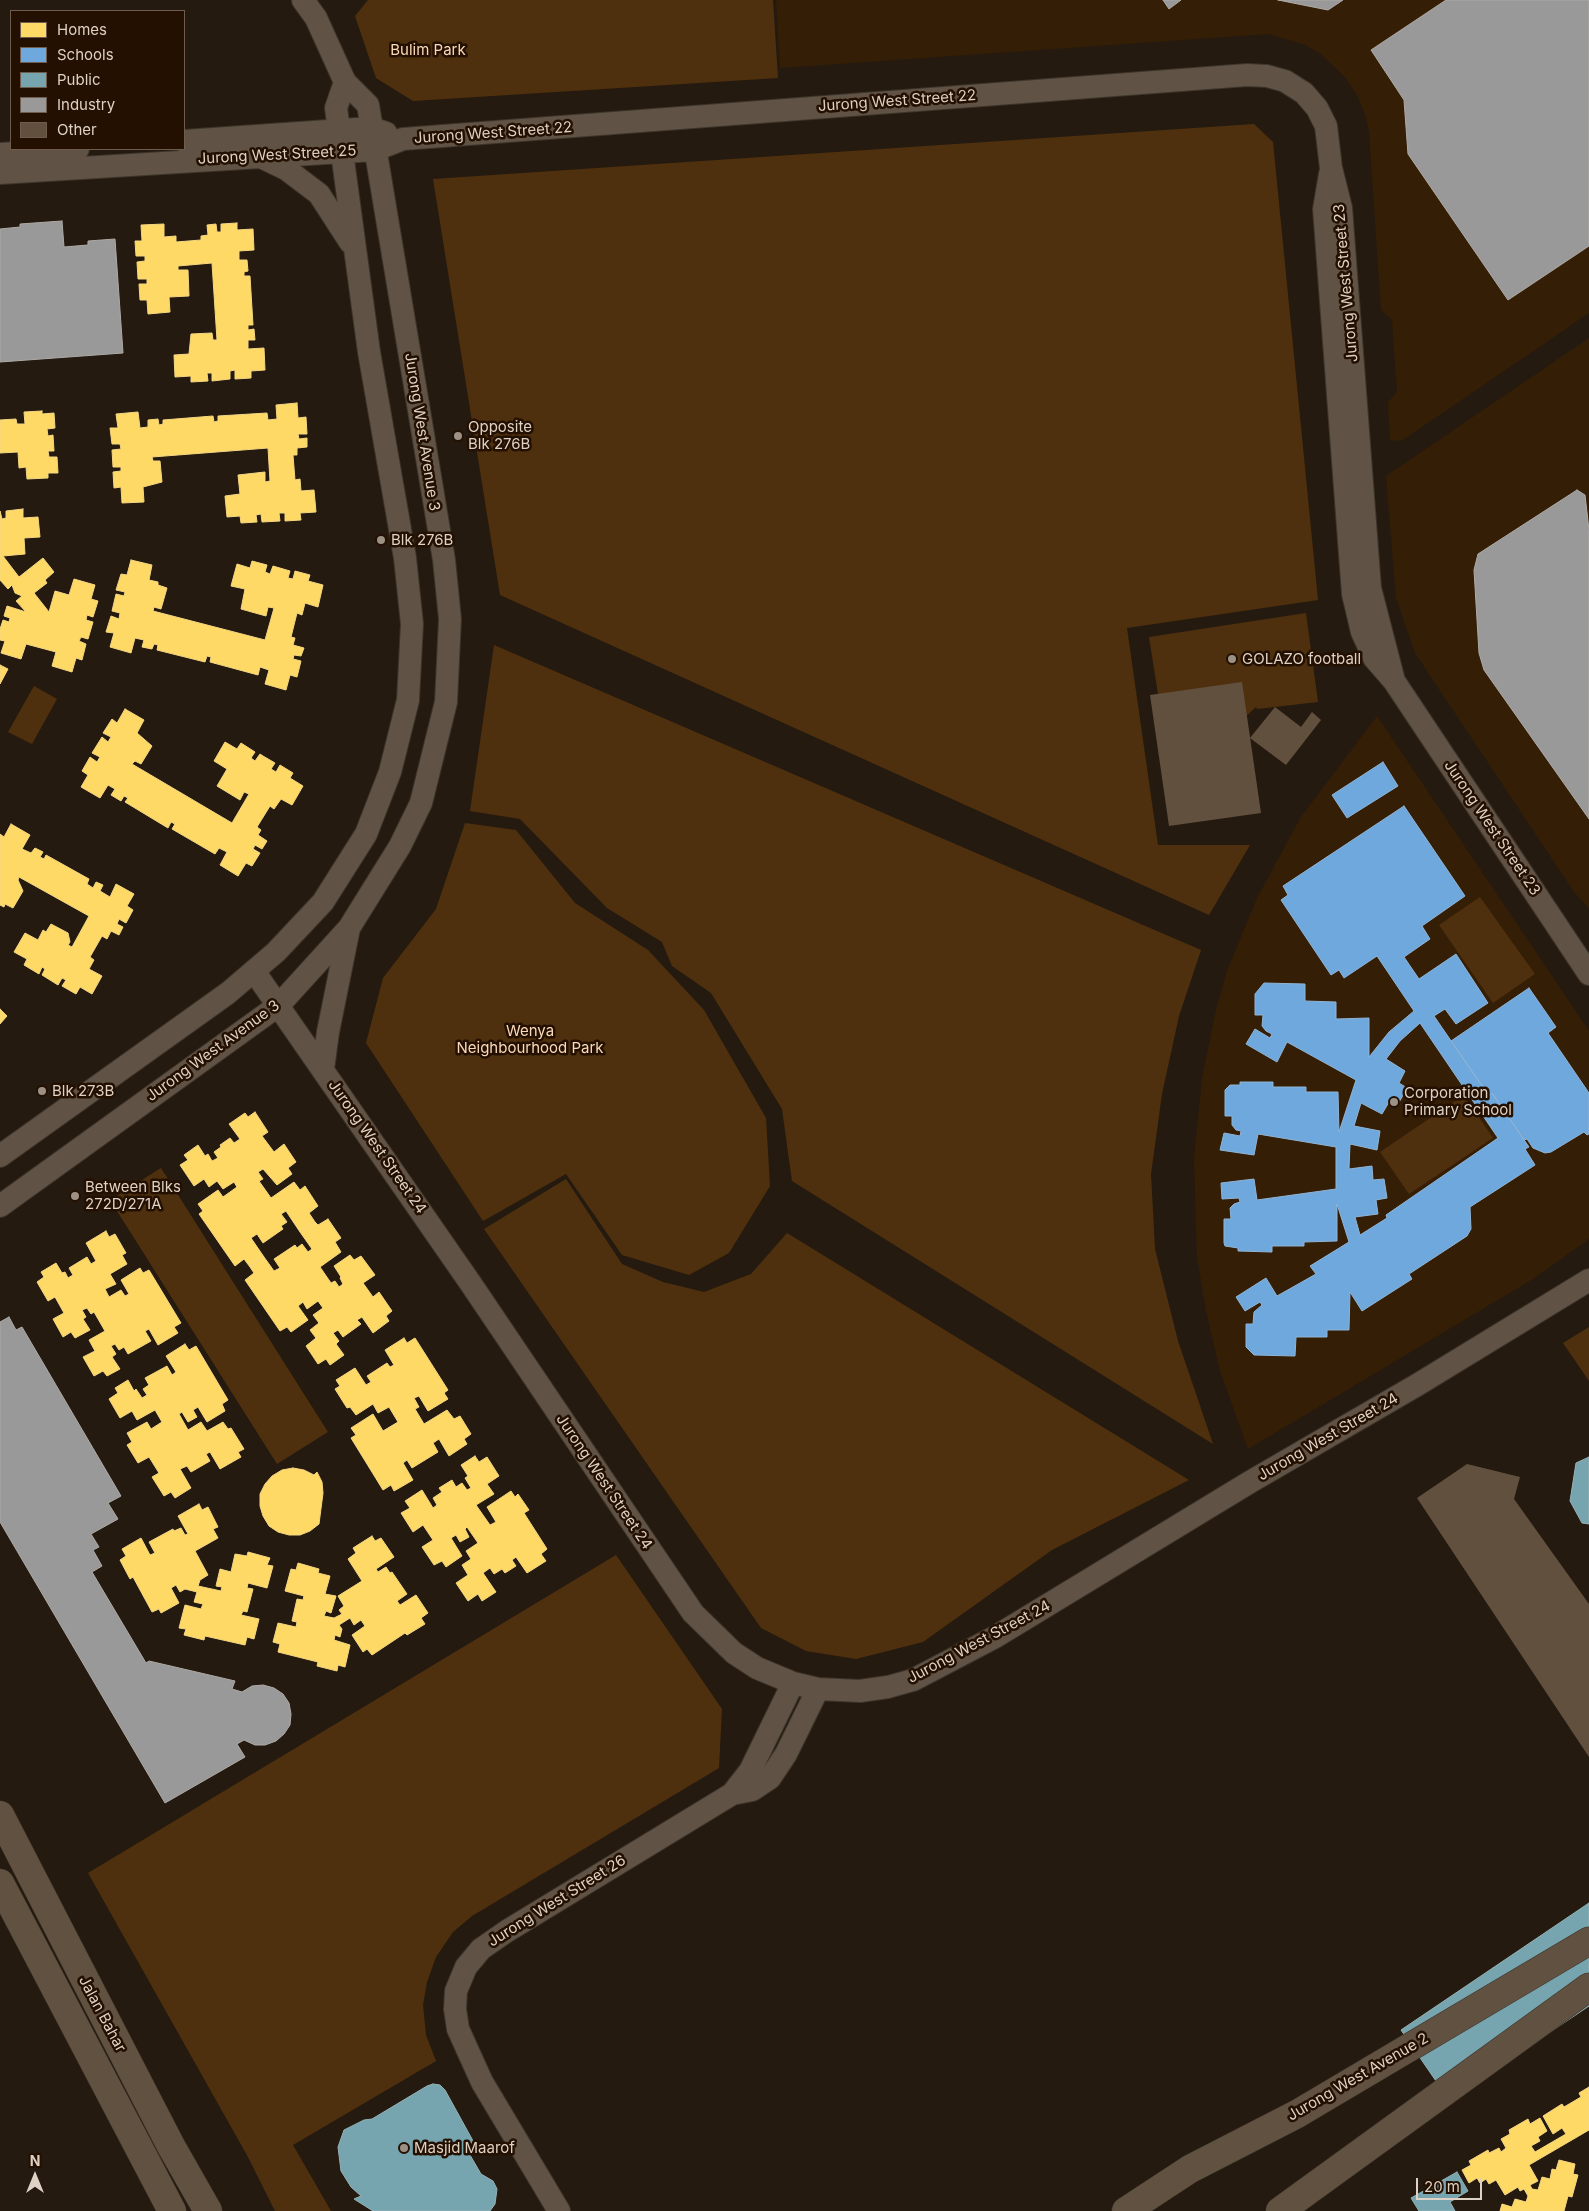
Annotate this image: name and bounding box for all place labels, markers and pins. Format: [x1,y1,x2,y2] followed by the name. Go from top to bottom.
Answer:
[468,418,532,453] place label: Opposite Blk 276B
[452,430,464,442] marker: Opposite Blk 276B
[391,531,453,549] place label: Blk 276B
[375,534,387,546] marker: Blk 276B
[1242,650,1361,668] place label: GOLAZO football
[1226,653,1238,665] marker: GOLAZO football
[52,1082,114,1100] place label: Blk 273B
[1404,1084,1512,1119] place label: Corporation Primary School
[36,1085,48,1097] marker: Blk 273B
[1388,1096,1400,1108] marker: Corporation Primary School
[85,1178,181,1213] place label: Between Blks 272D/271A
[69,1190,81,1202] marker: Between Blks 272D/271A
[414,2139,515,2157] place label: Masjid Maarof
[398,2142,410,2154] marker: Masjid Maarof

